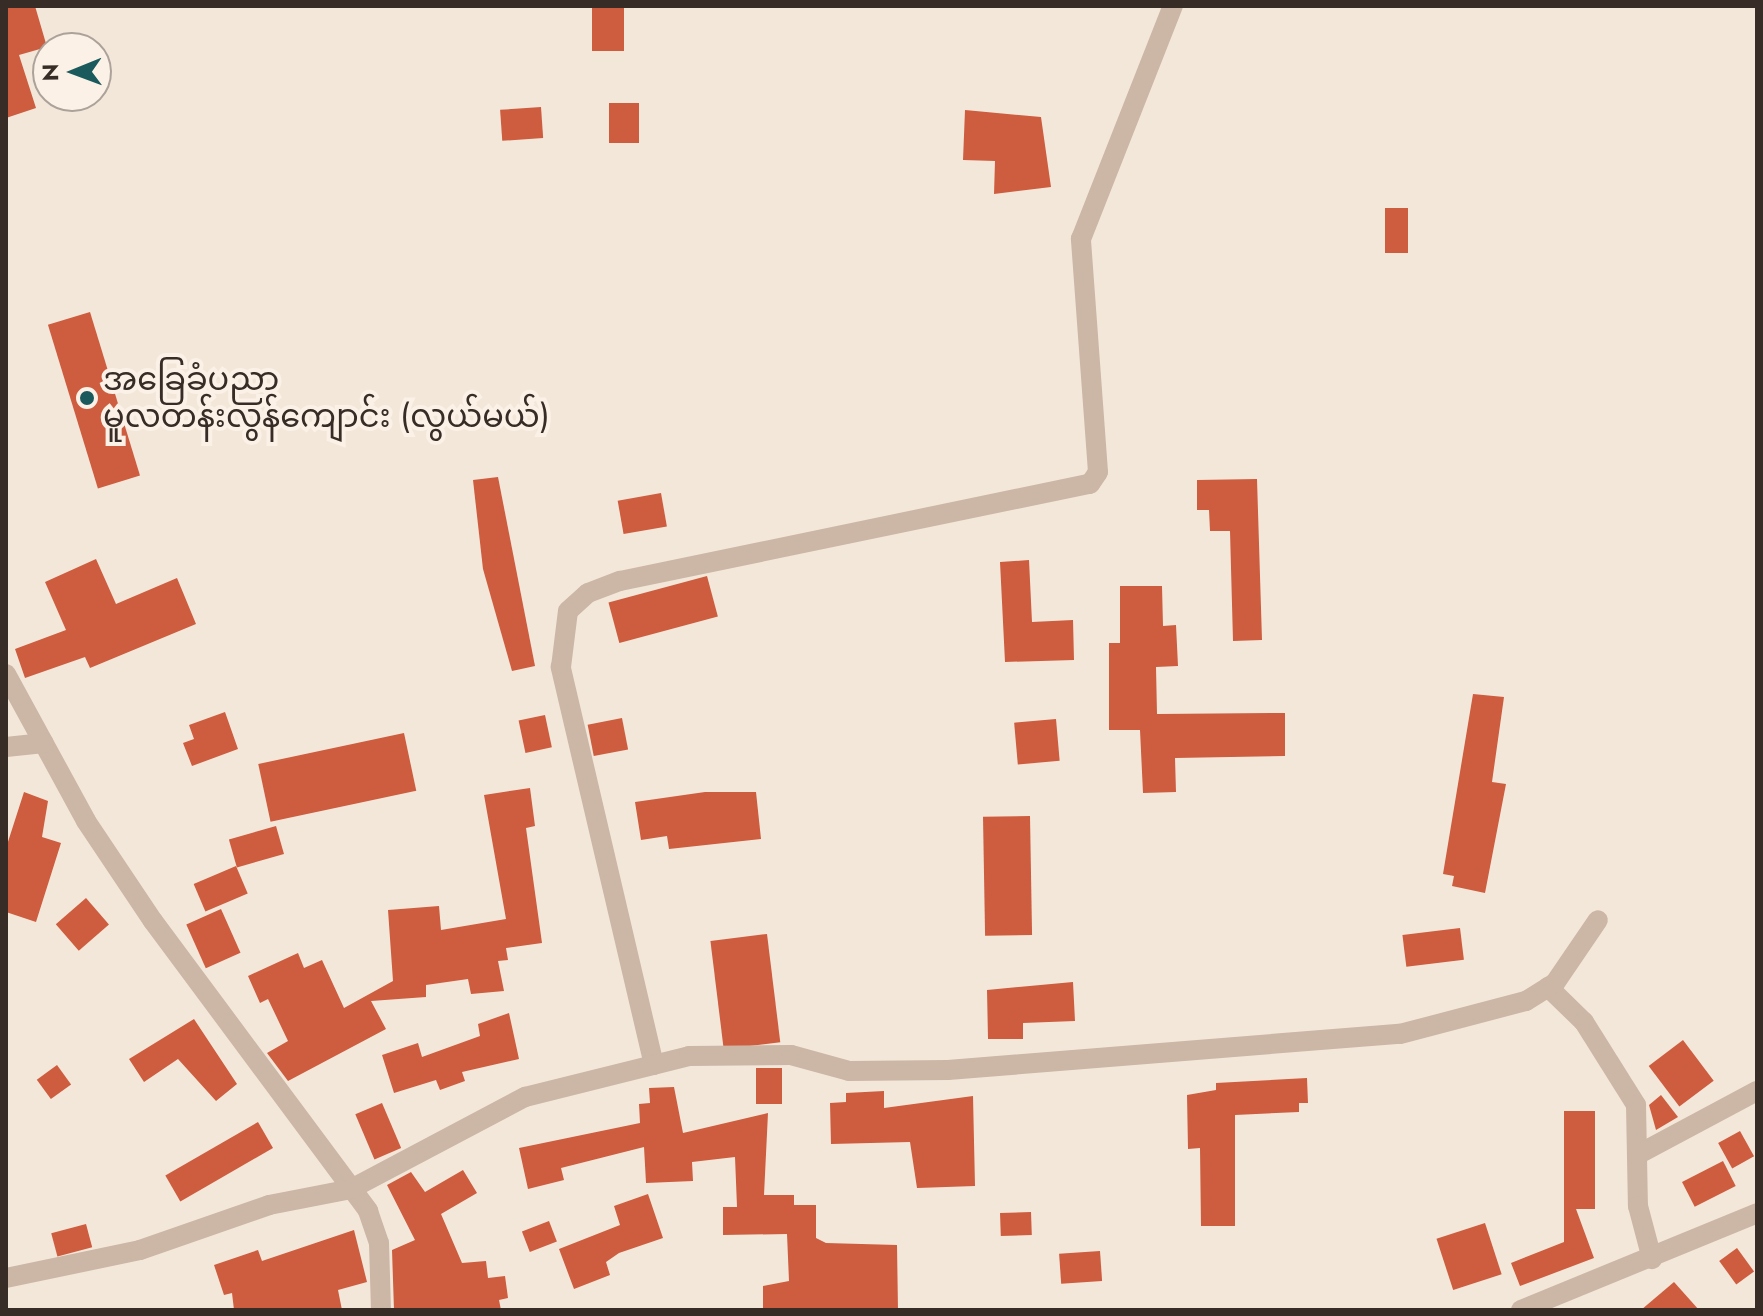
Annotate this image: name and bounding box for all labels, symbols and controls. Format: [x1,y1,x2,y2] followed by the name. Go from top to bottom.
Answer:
[32,32,112,112] north arrow
[34,63,66,81] text: N
[103,361,550,436] place label: အခြေခံပညာ မူလတန်းလွန်ကျောင်း (လွယ်မယ်)
[78,389,96,407] marker: အခြေခံပညာ မူလတန်းလွန်ကျောင်း (လွယ်မယ်)

